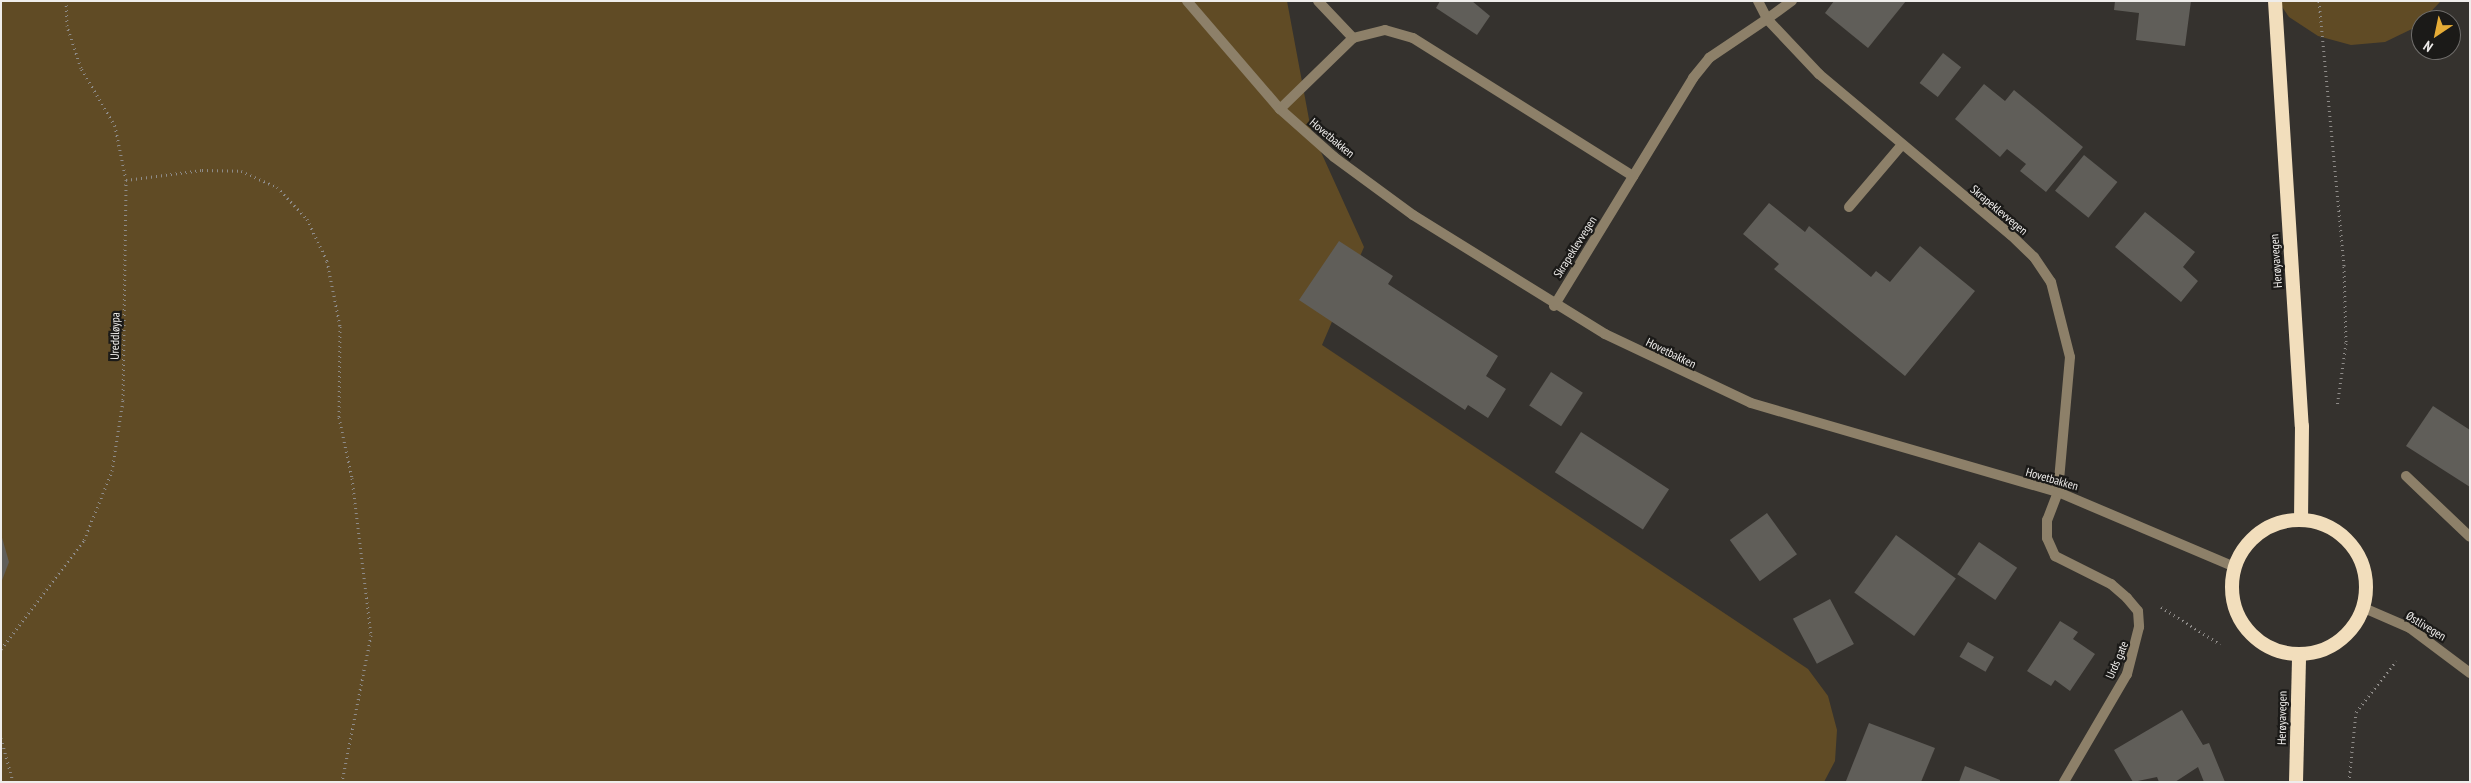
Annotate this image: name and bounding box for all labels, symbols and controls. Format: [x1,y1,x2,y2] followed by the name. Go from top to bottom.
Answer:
[2411,10,2461,60] north arrow
[2420,37,2436,56] text: N
[1307,115,1357,161] street label: Hovetbakken
[1968,182,2030,238] street label: Skrapeklevvegen
[1550,214,1600,280] street label: Skrapeklevvegen
[2267,234,2285,288] street label: Herøyavegen
[107,312,123,360] street label: Ureddløypa
[1644,335,1698,371] street label: Hovetbakken
[2024,465,2080,493] street label: Hovetbakken
[2403,608,2449,644] street label: Østlivegen
[2103,639,2131,681] street label: Urds gate
[2274,691,2290,745] street label: Herøyavegen

